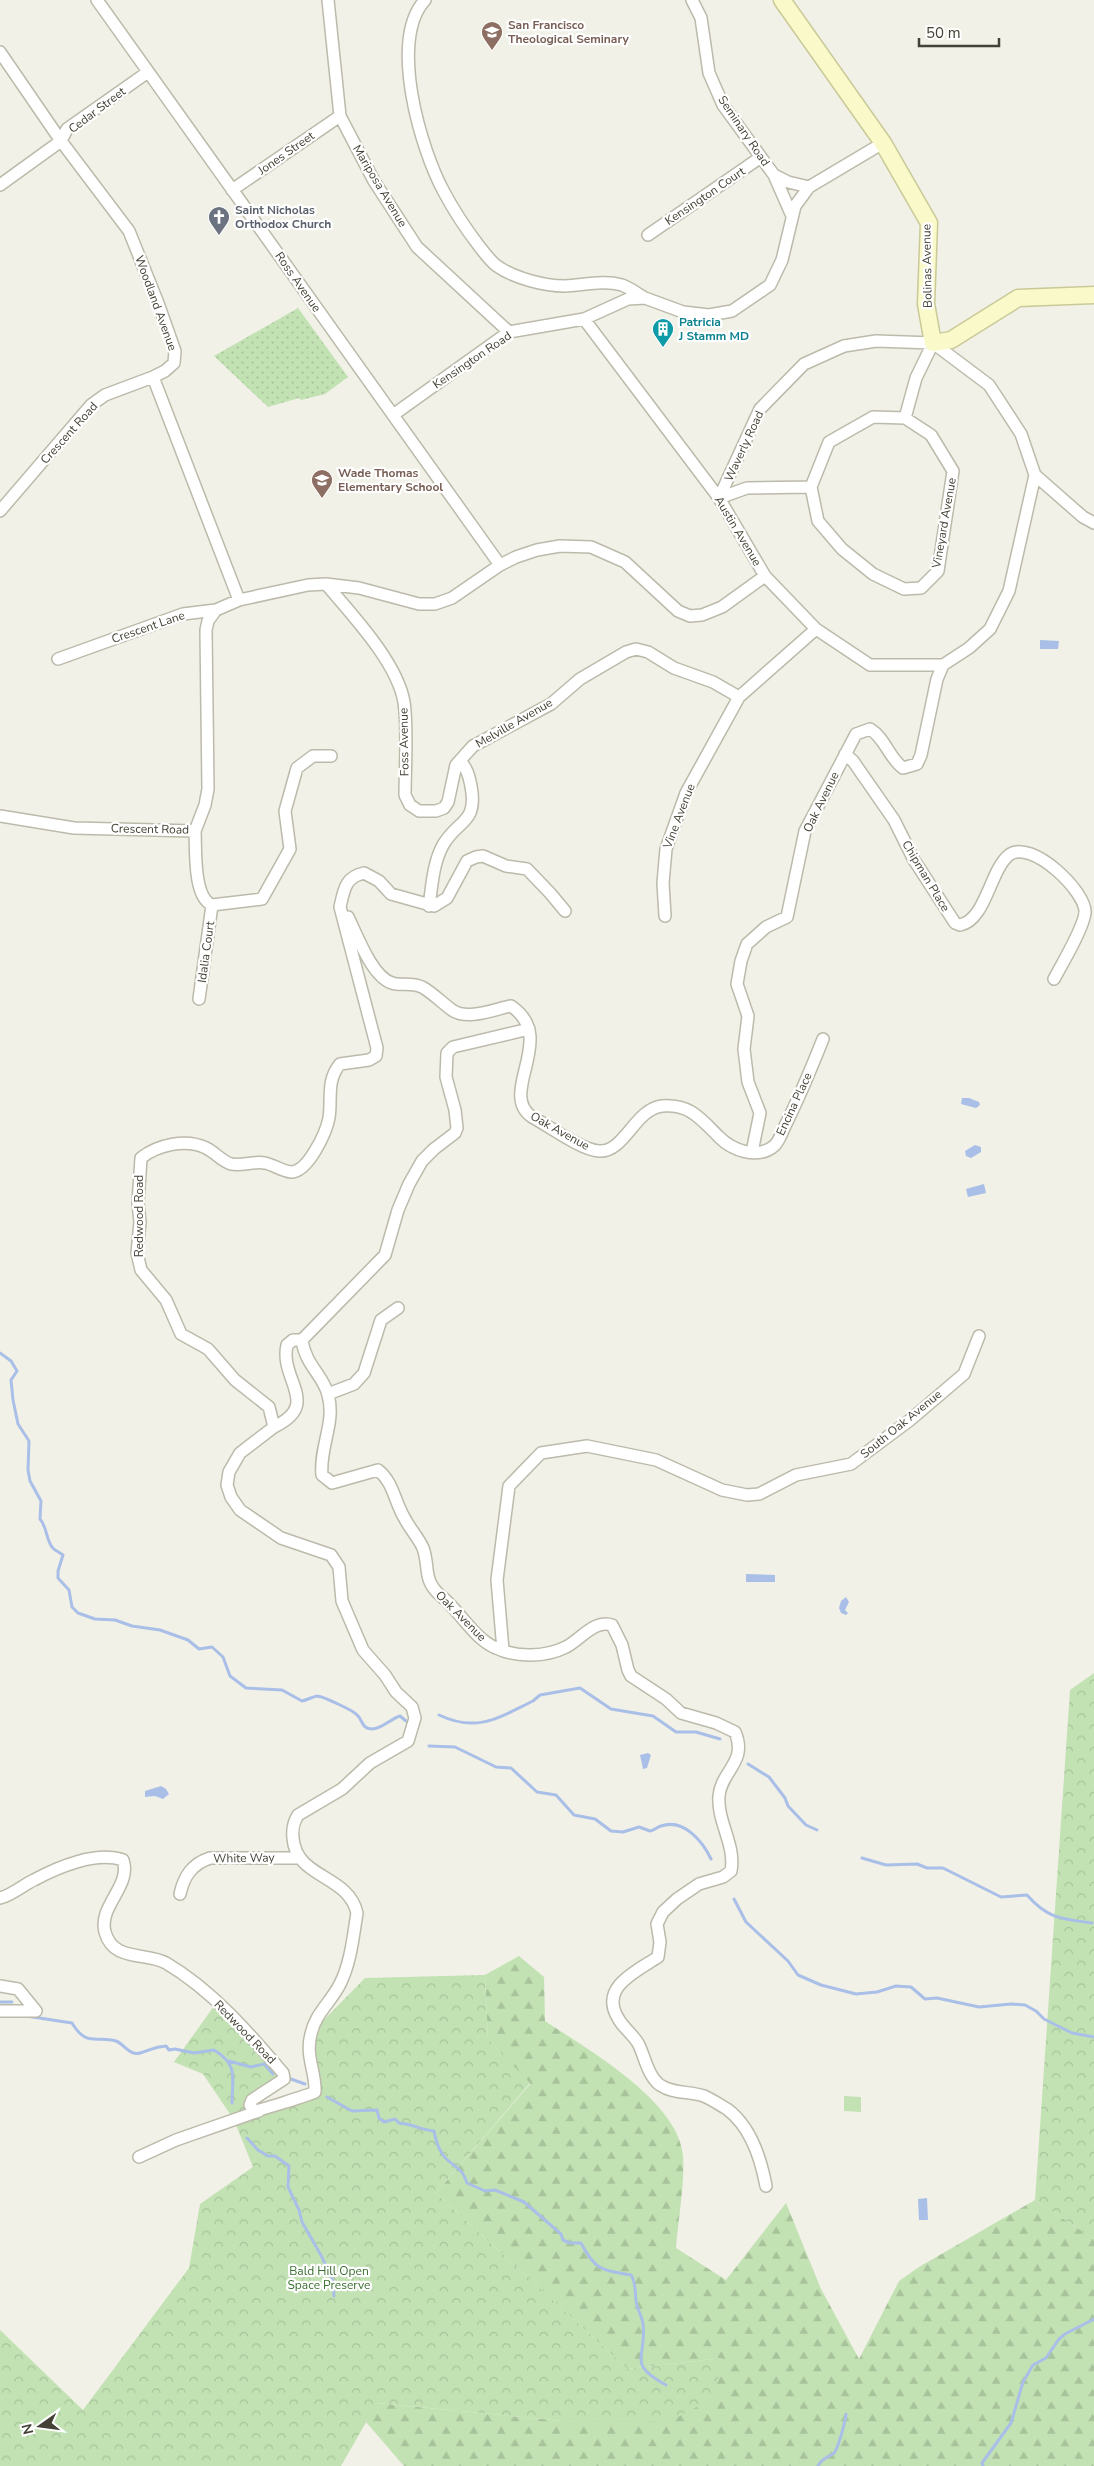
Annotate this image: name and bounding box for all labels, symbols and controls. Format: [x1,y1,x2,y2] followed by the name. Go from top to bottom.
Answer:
[919,15,999,47] scale bar
[508,17,629,47] place label: San Francisco Theological Seminary
[480,20,504,51] school or university icon: San Francisco Theological Seminary
[926,23,961,43] text: 50 m
[65,83,129,137] street label: Cedar Street
[714,93,774,169] street label: Seminary Road
[254,127,318,179] street label: Jones Street
[349,142,411,230] street label: Mariposa Avenue
[662,163,749,229] street label: Kensington Court
[235,202,331,232] place label: Saint Nicholas Orthodox Church
[207,205,231,236] church icon: Saint Nicholas Orthodox Church
[918,224,936,308] street label: Bolinas Avenue
[271,249,325,315] street label: Ross Avenue
[131,253,181,353] street label: Woodland Avenue
[678,314,749,344] place label: Patricia J Stamm MD
[651,317,675,348] building icon: Patricia J Stamm MD
[430,328,514,392] street label: Kensington Road
[37,399,101,467] street label: Crescent Road
[721,408,767,484] street label: Waverly Road
[338,465,443,495] place label: Wade Thomas Elementary School
[310,468,334,499] school or university icon: Wade Thomas Elementary School
[928,476,960,571] street label: Vineyard Avenue
[711,493,765,569] street label: Austin Avenue
[109,607,187,647] street label: Crescent Lane
[473,694,555,752] street label: Melville Avenue
[395,708,413,776] street label: Foss Avenue
[799,769,843,835] street label: Oak Avenue
[659,781,699,852] street label: Vine Avenue
[111,820,189,838] street label: Crescent Road
[898,837,954,915] street label: Chipman Place
[194,919,218,984] street label: Idalia Court
[772,1070,816,1138] street label: Encina Place
[527,1108,593,1154] street label: Oak Avenue
[131,1175,147,1257] street label: Redwood Road
[857,1386,945,1462] street label: South Oak Avenue
[432,1587,490,1645] street label: Oak Avenue
[213,1849,276,1867] street label: White Way
[211,1997,279,2067] street label: Redwood Road
[287,2263,371,2293] park label: Bald Hill Open Space Preserve
[15,2401,65,2451] north arrow
[17,2422,38,2436] text: N

